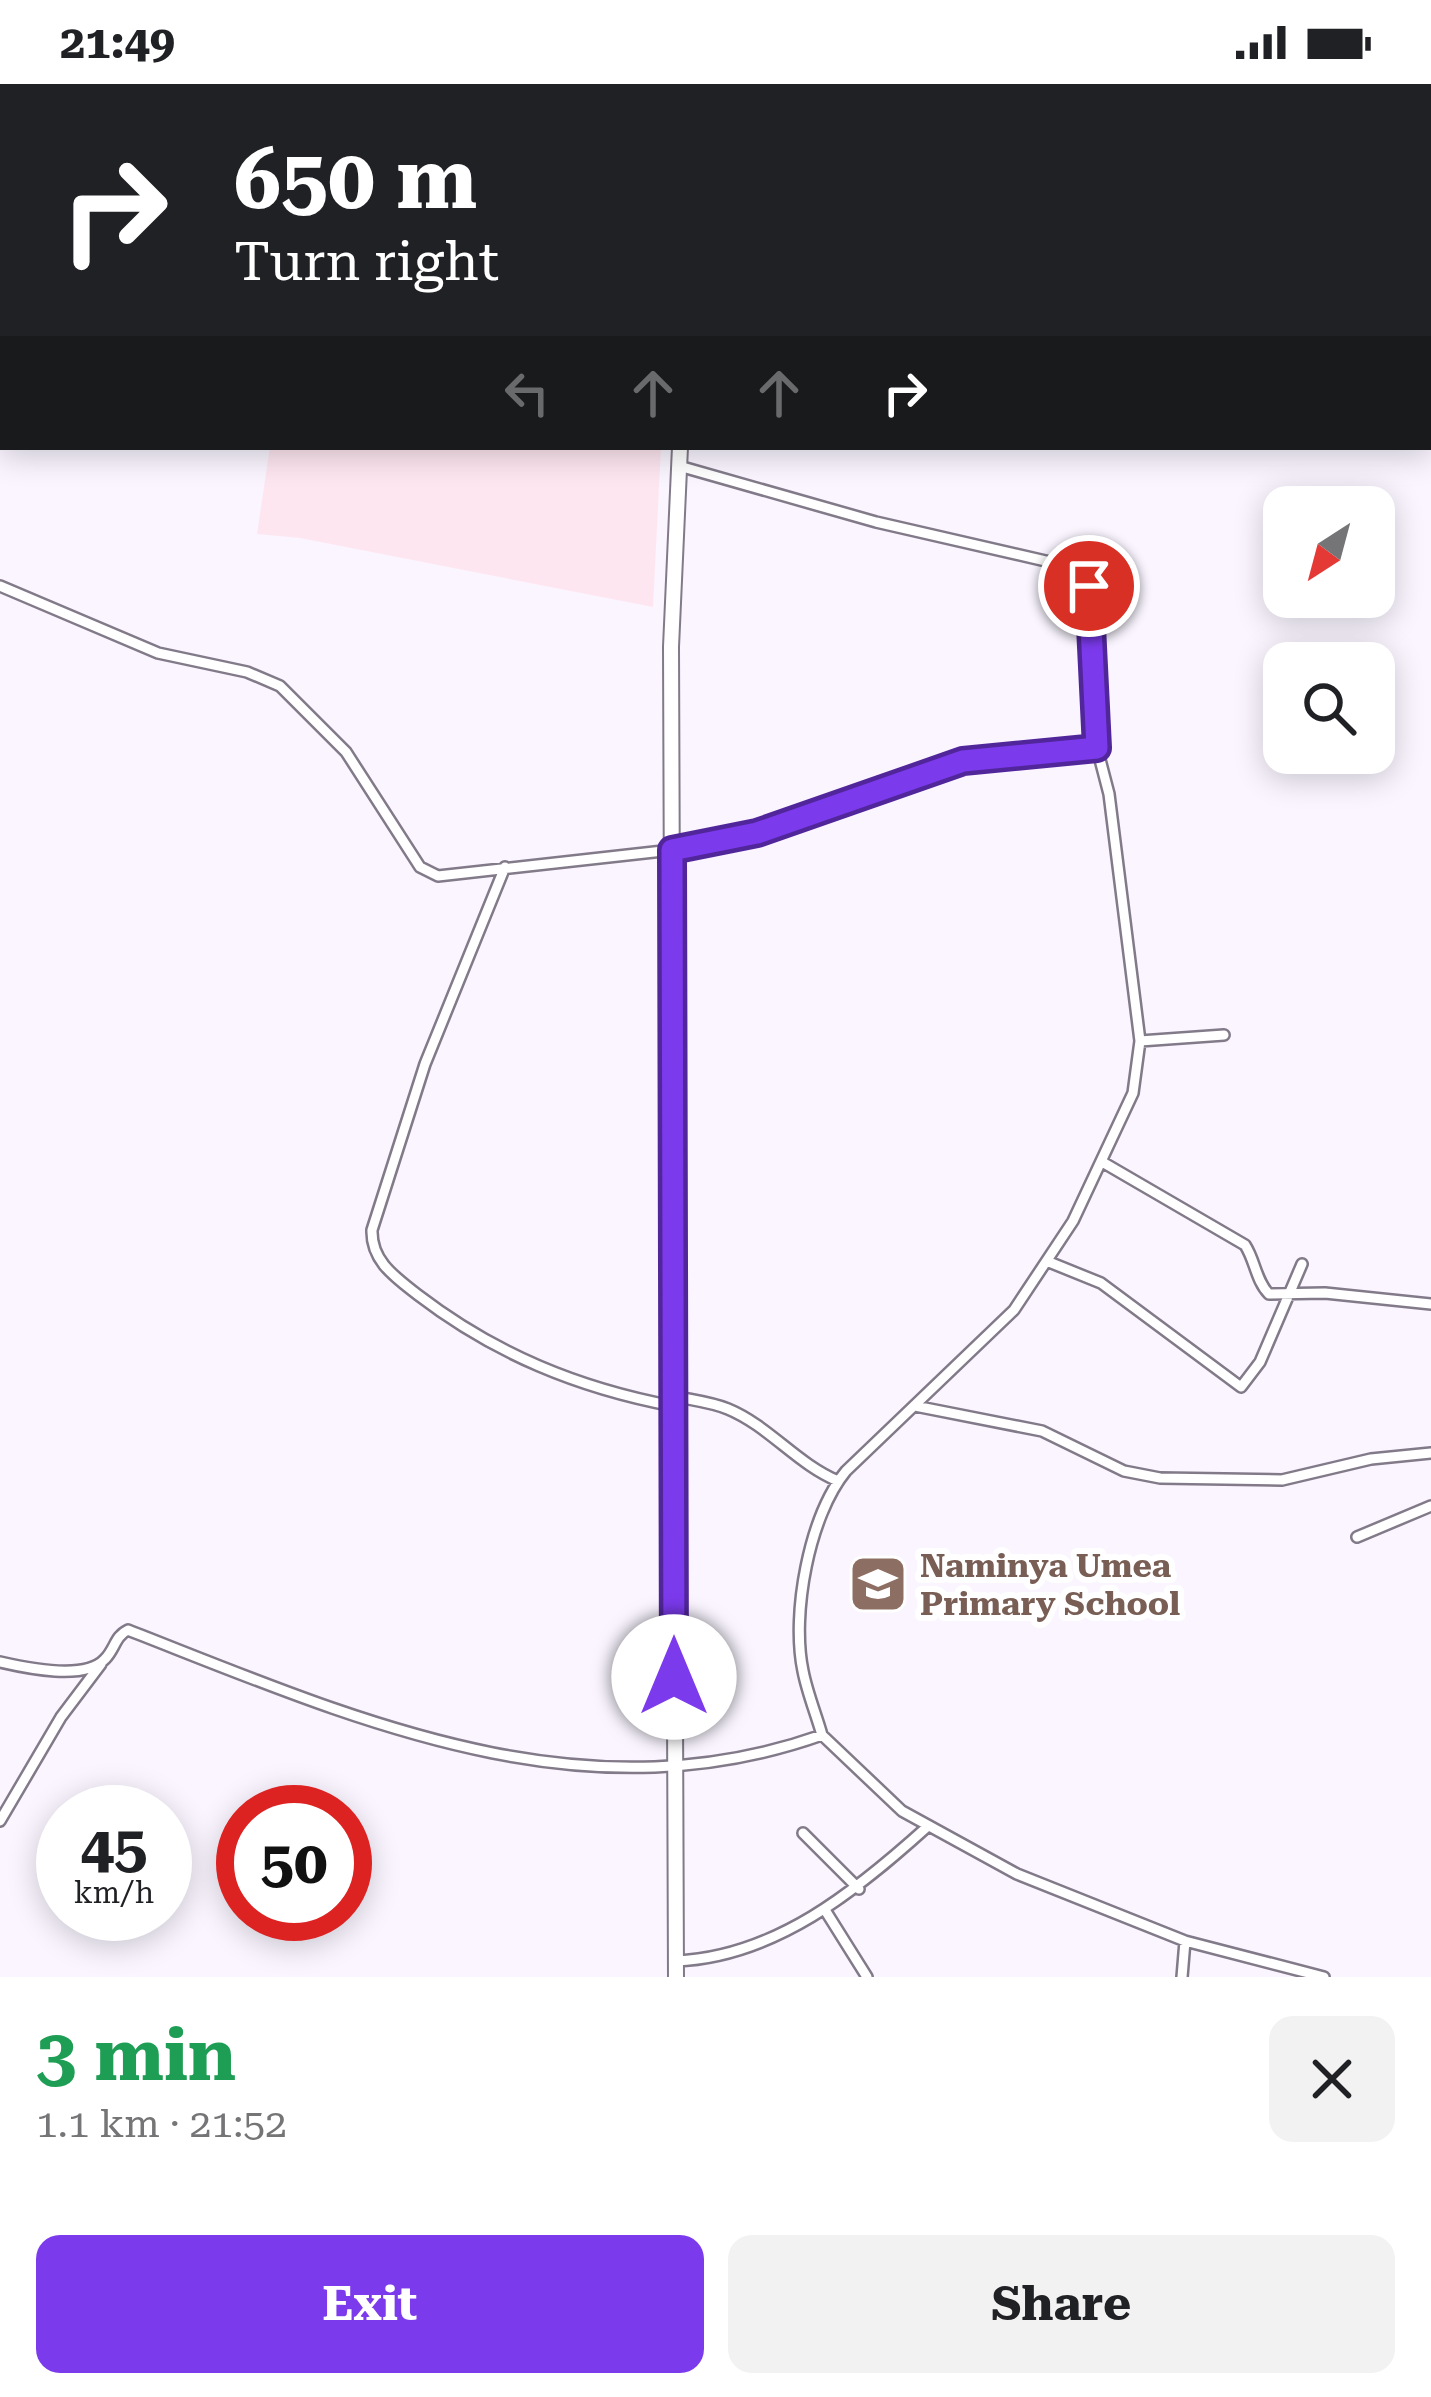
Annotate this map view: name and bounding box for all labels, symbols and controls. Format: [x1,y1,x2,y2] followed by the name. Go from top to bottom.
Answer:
[60,16,175,69] text: 21:49
[234,130,477,228] text: 650 m
[36,132,192,288] icon: right
[234,230,499,293] text: Turn right
[494,360,560,426] icon: left
[620,360,686,426] icon: ahead
[746,360,812,426] icon: ahead
[872,360,938,426] icon: right
[1263,486,1395,618] north arrow
[1263,486,1395,774] map controls
[1038,535,1140,637] pin
[1056,553,1122,619] icon: arrive
[1263,642,1395,774] button: search
[920,1546,1180,1623] place label: Naminya Umea Primary School
[847,1553,909,1615] school or university icon: Naminya Umea Primary School
[611,1614,737,1740] position arrow
[216,1785,372,1941] speed limit sign: 50
[80,1812,148,1883] text: 45
[74,1875,154,1910] text: km/h
[36,2013,236,2098] text: 3 min
[1269,2016,1395,2142] button: close
[36,2101,287,2147] text: 1.1 km · 21:52
[36,2235,704,2373] button: Exit
[728,2235,1395,2373] button: Share

